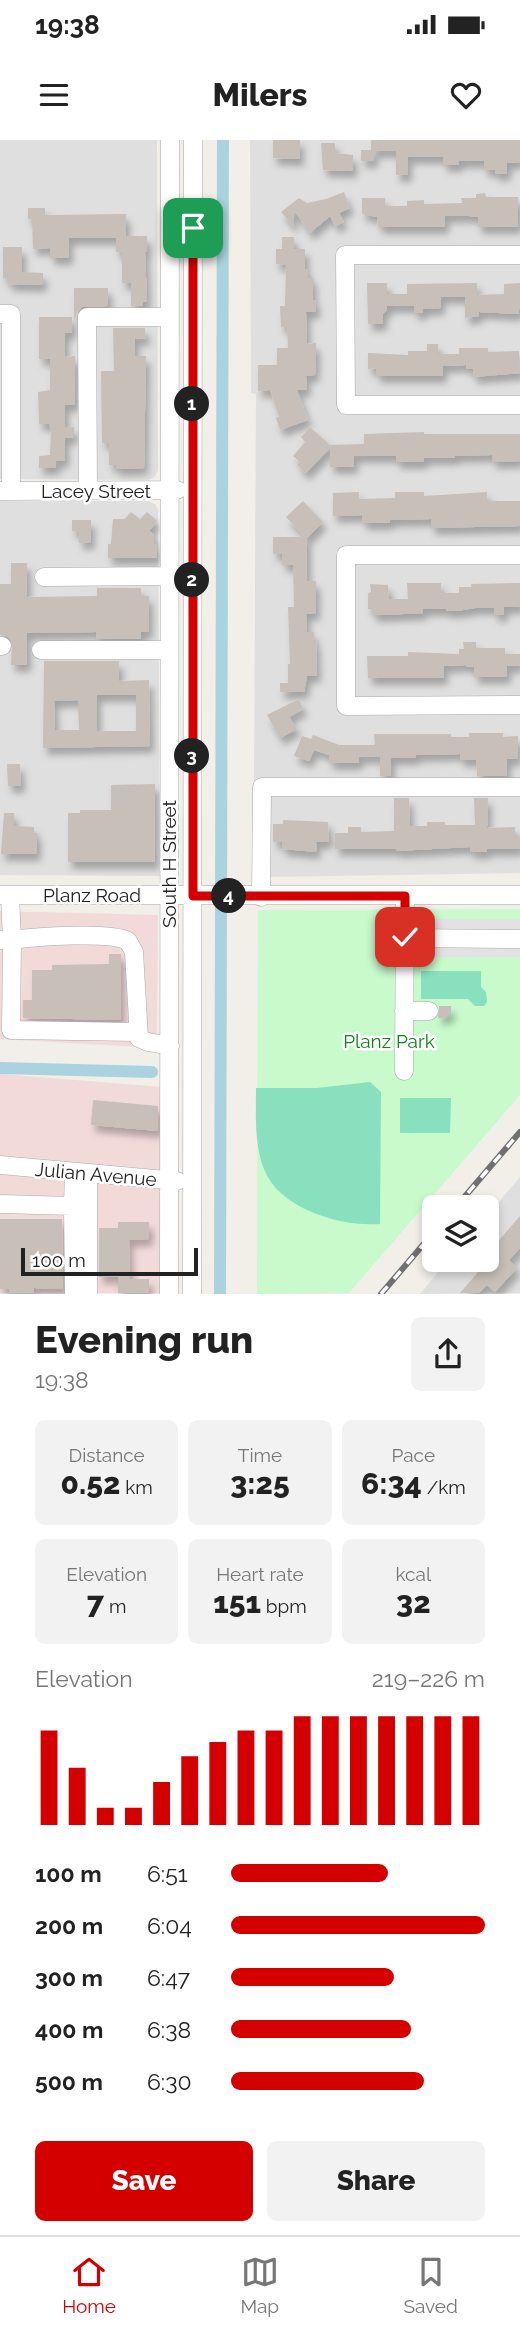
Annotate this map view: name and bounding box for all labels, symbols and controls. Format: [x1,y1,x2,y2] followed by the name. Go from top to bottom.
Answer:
[35,10,100,40] text: 19:38
[35,76,73,114] icon: menu
[213,76,307,113] text: Milers
[447,76,485,114] icon: heart
[163,198,223,258] pin
[174,209,212,247] icon: arrive
[174,386,210,422] pin: 1
[187,392,196,414] text: 1
[41,480,152,502] street label: Lacey Street
[174,562,210,598] pin: 2
[186,568,197,590] text: 2
[174,738,210,774] pin: 3
[186,744,197,766] text: 3
[158,799,180,928] street label: South H Street
[212,878,246,914] pin: 4
[43,884,141,906] street label: Planz Road
[223,884,234,906] text: 4
[375,907,435,967] pin
[386,918,424,956] icon: check
[343,1030,435,1052] park label: Planz Park
[34,1158,158,1190] street label: Julian Avenue
[422,1195,499,1272] map controls
[422,1195,499,1272] button: layers
[21,1244,198,1276] scale bar
[32,1249,86,1271] text: 100 m
[35,1317,253,1362] text: Evening run
[411,1317,485,1391] button: share
[35,1366,89,1393] text: 19:38
[69,1444,145,1466] text: Distance
[238,1444,282,1466] text: Time
[392,1444,435,1466] text: Pace
[61,1466,120,1501] text: 0.52
[230,1466,290,1501] text: 3:25
[361,1466,422,1501] text: 6:34
[120,1476,153,1498] text: km
[422,1476,466,1498] text: /km
[66,1563,147,1585] text: Elevation
[216,1563,304,1585] text: Heart rate
[396,1563,431,1585] text: kcal
[87,1585,104,1620] text: 7
[213,1585,261,1620] text: 151
[396,1585,431,1620] text: 32
[104,1595,126,1617] text: m
[261,1595,307,1617] text: bpm
[35,1665,133,1692] text: Elevation
[372,1665,485,1692] text: 219–226 m
[35,1860,102,1887] text: 100 m
[147,1860,188,1887] text: 6:51
[35,1912,103,1939] text: 200 m
[147,1912,192,1939] text: 6:04
[35,1964,103,1991] text: 300 m
[147,1964,190,1991] text: 6:47
[35,2016,103,2043] text: 400 m
[147,2016,191,2043] text: 6:38
[35,2068,103,2095] text: 500 m
[147,2068,192,2095] text: 6:30
[35,2141,253,2221] button: Save
[267,2141,485,2221] button: Share
[62,2253,116,2317] tab: Home
[240,2253,279,2317] tab: Map
[403,2253,458,2317] tab: Saved

